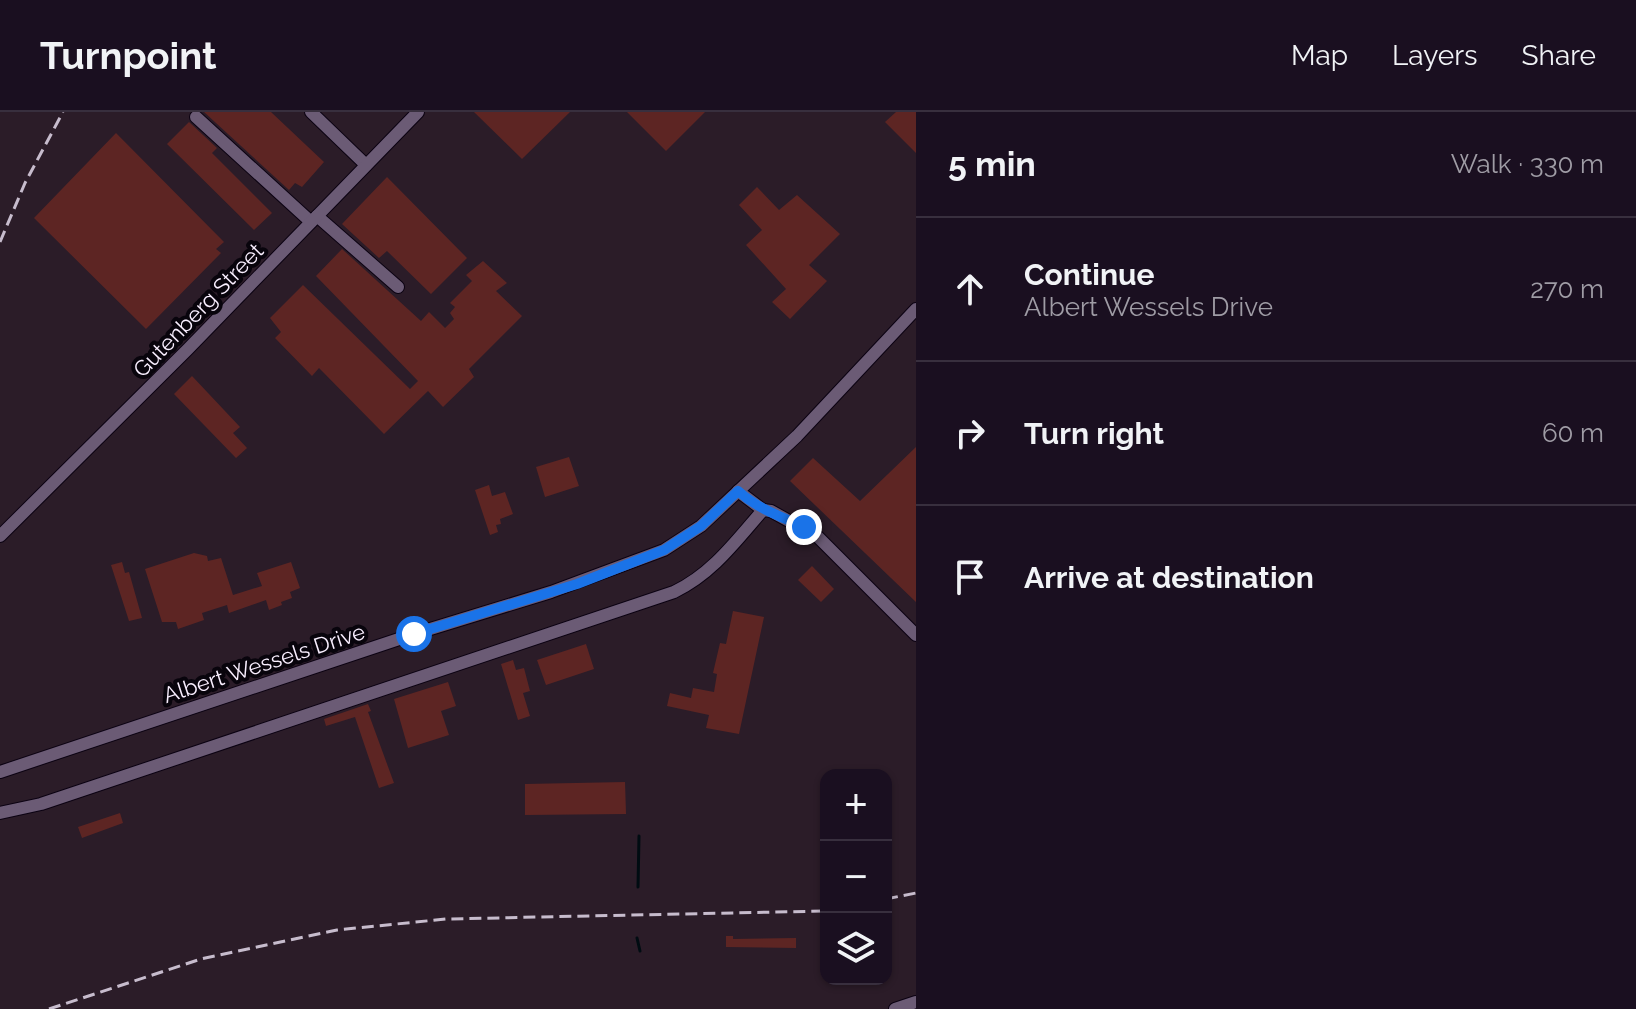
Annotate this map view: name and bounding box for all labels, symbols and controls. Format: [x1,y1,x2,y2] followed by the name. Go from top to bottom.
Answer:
[40,33,217,78] text: Turnpoint
[1291,39,1348,72] text: Map
[1392,39,1478,72] text: Layers
[1522,39,1596,72] text: Share
[948,144,1036,184] text: 5 min
[1451,149,1604,179] text: Walk · 330 m
[128,237,269,382] street label: Gutenberg Street
[1024,257,1155,292] text: Continue
[948,267,992,311] icon: ahead
[1530,274,1604,304] text: 270 m
[1024,292,1273,322] text: Albert Wessels Drive
[948,411,992,455] icon: right
[1024,416,1164,451] text: Turn right
[1542,418,1604,448] text: 60 m
[786,509,822,545] route end
[948,555,992,599] icon: arrive
[1024,560,1314,595] text: Arrive at destination
[396,616,432,652] route start
[160,618,368,708] street label: Albert Wessels Drive
[820,769,892,985] map controls
[820,769,892,841] button: +
[820,841,892,913] button: −
[820,913,892,985] button: layers

